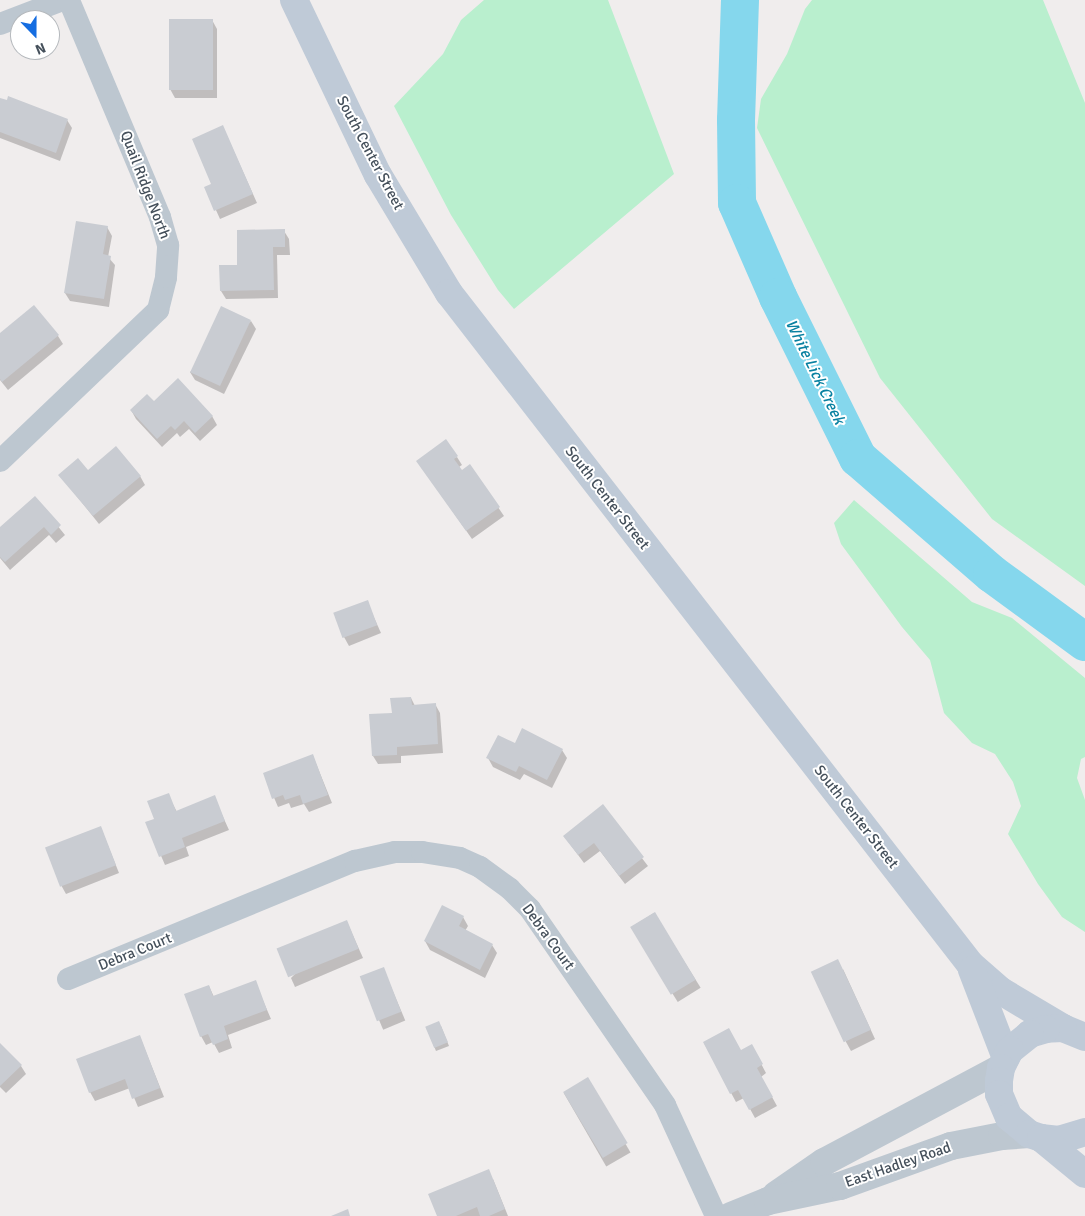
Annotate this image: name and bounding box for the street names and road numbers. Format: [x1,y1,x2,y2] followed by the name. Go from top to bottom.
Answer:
[332,93,408,213] street label: South Center Street
[116,128,174,242] street label: Quail Ridge North
[561,443,653,553] street label: South Center Street
[810,762,902,872] street label: South Center Street
[518,900,578,974] street label: Debra Court
[96,929,174,975] street label: Debra Court
[843,1138,953,1192] street label: East Hadley Road

